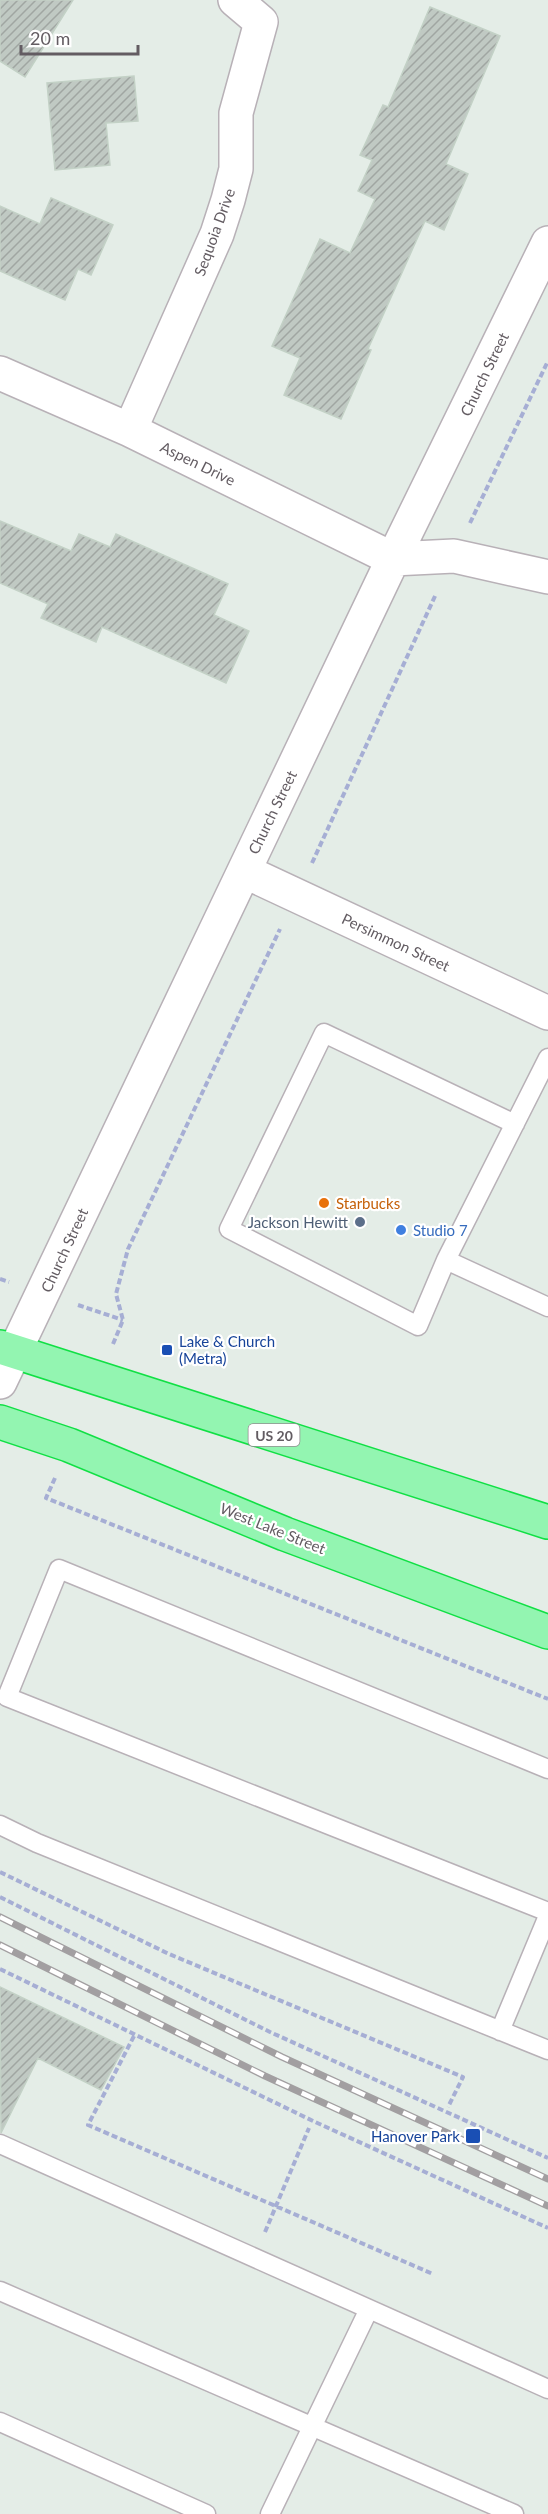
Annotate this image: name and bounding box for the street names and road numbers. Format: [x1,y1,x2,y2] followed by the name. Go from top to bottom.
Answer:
[190,186,238,278] street label: Sequoia Drive
[456,329,512,419] street label: Church Street
[158,437,238,489] street label: Aspen Drive
[244,767,300,857] street label: Church Street
[339,909,453,975] street label: Persimmon Street
[37,1205,92,1295] street label: Church Street
[248,1424,300,1446] road number: US 20
[218,1499,329,1558] street label: West Lake Street

